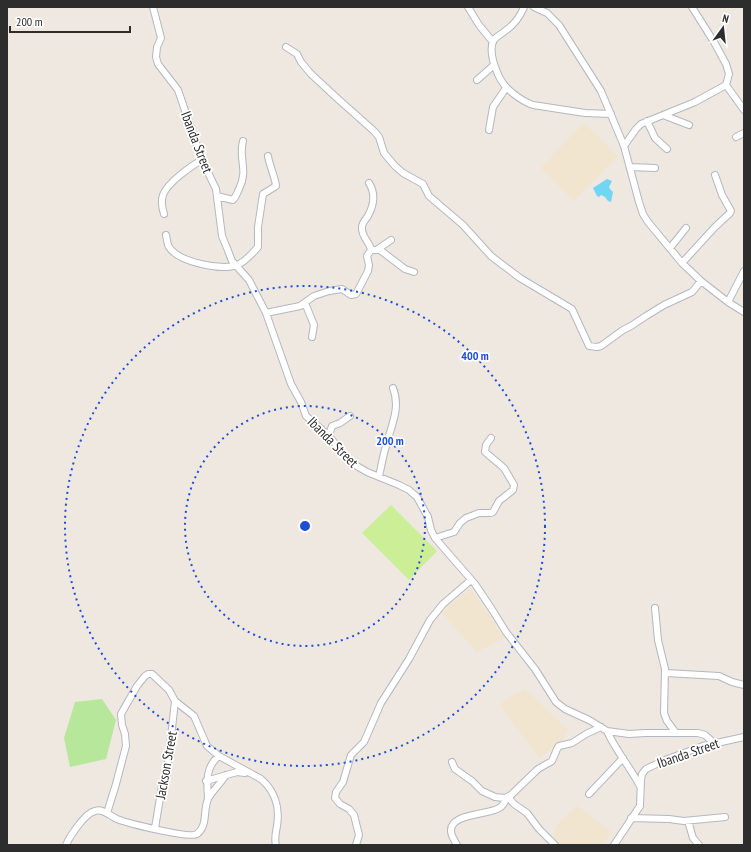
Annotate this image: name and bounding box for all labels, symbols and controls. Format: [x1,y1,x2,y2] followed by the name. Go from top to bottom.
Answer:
[10,8,130,34] scale bar
[703,8,743,48] north arrow
[721,11,730,26] text: N
[16,14,43,29] text: 200 m
[177,109,217,176] street label: Ibanda Street
[461,348,489,363] text: 400 m
[304,413,362,471] street label: Ibanda Street
[376,433,404,448] text: 200 m
[298,519,312,533] centre of rings
[151,730,181,801] street label: Jackson Street
[654,734,722,772] street label: Ibanda Street

